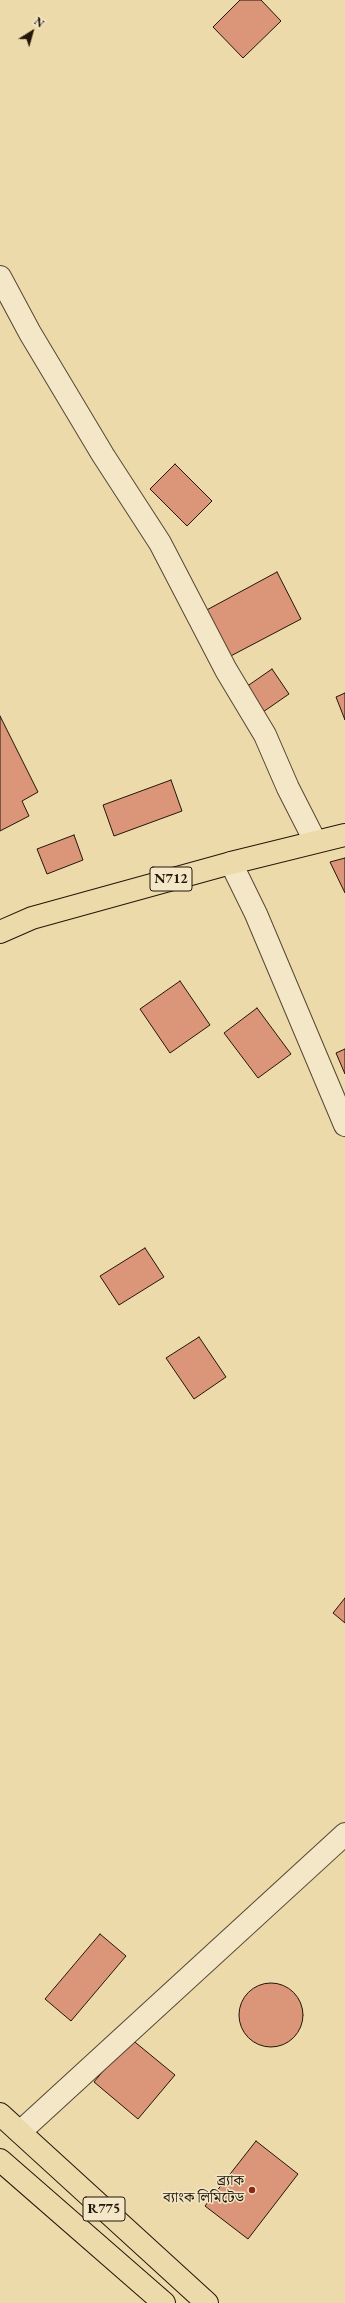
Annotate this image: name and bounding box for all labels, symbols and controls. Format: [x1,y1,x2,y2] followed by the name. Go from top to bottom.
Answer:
[12,12,52,52] north arrow
[31,14,47,31] text: N
[150,867,192,891] road number: N712
[163,2172,244,2207] place label: ব্র্যাক ব্যাংক লিমিটেড
[247,2185,257,2195] marker: ব্র্যাক ব্যাংক লিমিটেড
[83,2197,125,2221] road number: R775

